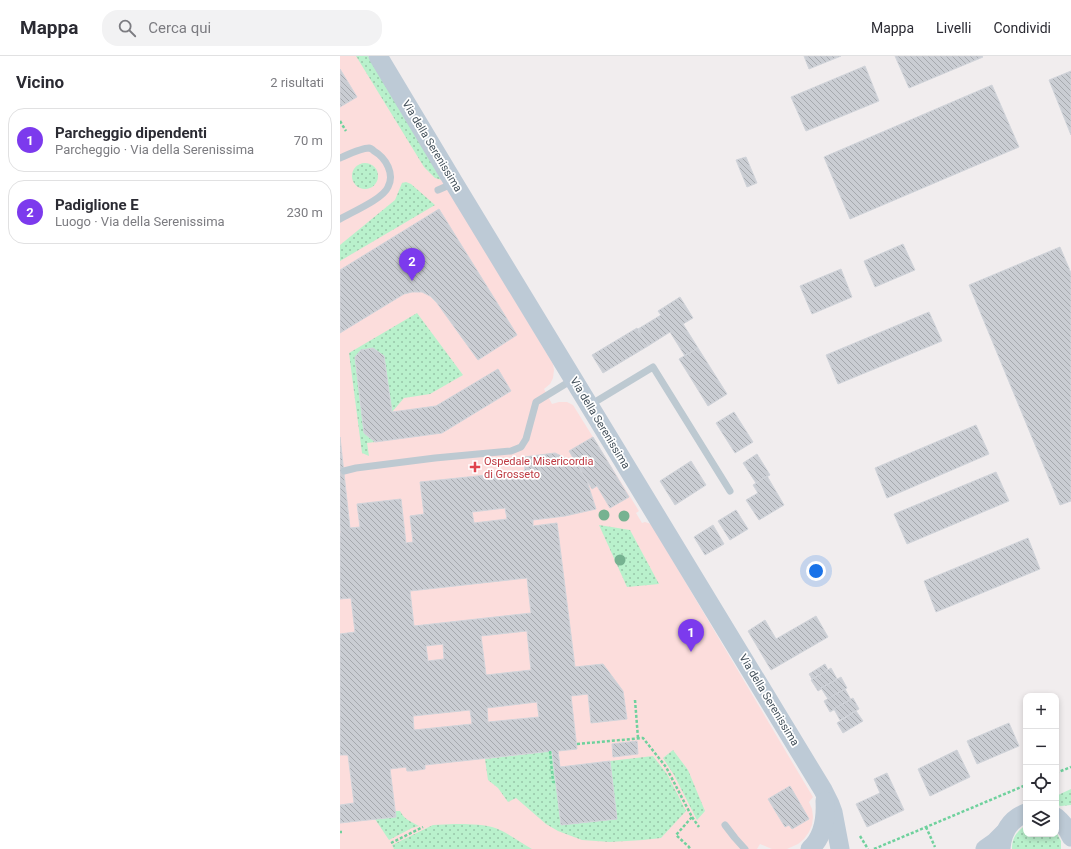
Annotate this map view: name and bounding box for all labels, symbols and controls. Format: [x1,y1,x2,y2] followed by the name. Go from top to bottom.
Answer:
[102,10,382,46] search box
[20,16,78,39] text: Mappa
[116,17,138,39] icon: search
[148,19,211,37] text: Cerca qui
[871,20,914,36] text: Mappa
[936,20,971,36] text: Livelli
[993,20,1051,36] text: Condividi
[16,72,64,92] text: Vicino
[270,75,324,90] text: 2 risultati
[399,98,465,194] street label: Via della Serenissima
[55,124,207,142] text: Parcheggio dipendenti
[26,133,34,148] text: 1
[294,133,323,148] text: 70 m
[55,142,254,157] text: Parcheggio · Via della Serenissima
[55,196,139,214] text: Padiglione E
[26,205,34,220] text: 2
[286,205,323,220] text: 230 m
[55,214,225,229] text: Luogo · Via della Serenissima
[399,248,425,281] pin: 2
[567,375,633,471] street label: Via della Serenissima
[484,455,593,481] place label: Ospedale Misericordia di Grosseto
[469,461,481,473] marker: Ospedale Misericordia di Grosseto
[806,561,826,581] your location
[678,619,704,652] pin: 1
[736,652,802,748] street label: Via della Serenissima
[1023,693,1059,837] map controls
[1023,693,1059,729] button: +
[1023,729,1059,765] button: −
[1023,765,1059,801] button: locate
[1023,801,1059,837] button: layers

